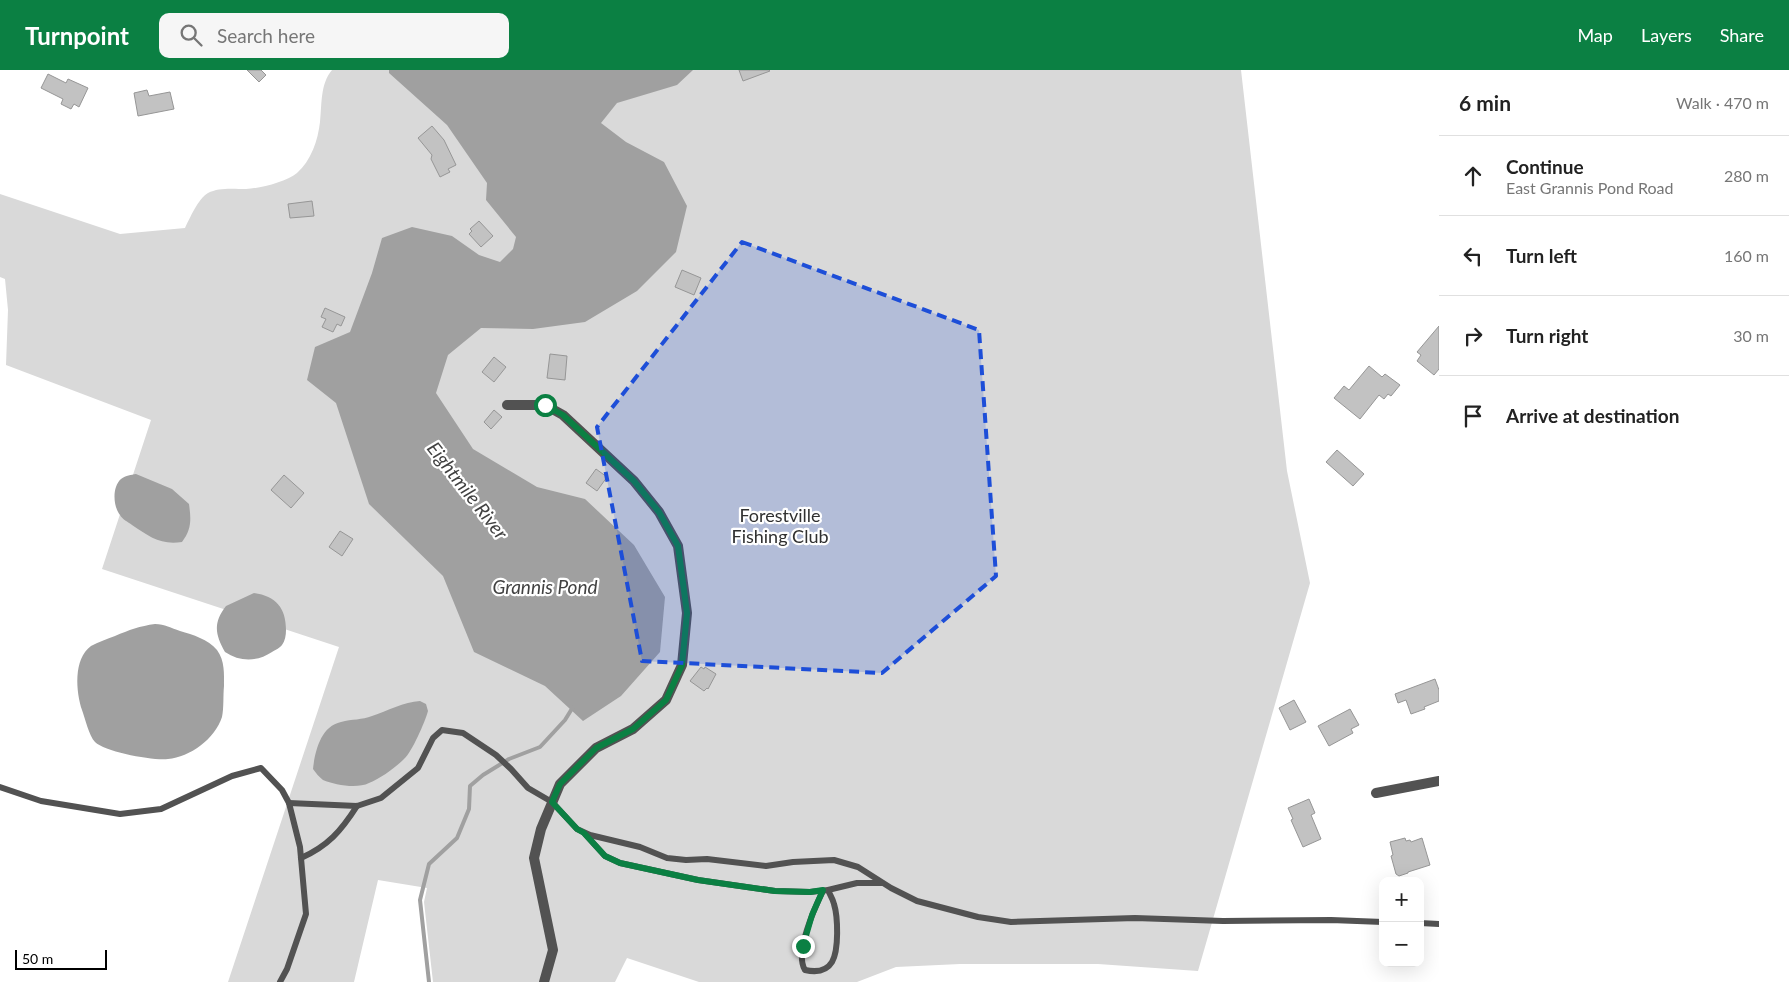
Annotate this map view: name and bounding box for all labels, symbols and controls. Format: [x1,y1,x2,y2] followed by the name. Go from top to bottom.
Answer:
[159,13,509,58] search box
[25,21,129,50] text: Turnpoint
[177,21,205,49] icon: search
[217,24,315,47] text: Search here
[1577,24,1613,46] text: Map
[1641,24,1692,46] text: Layers
[1720,24,1764,46] text: Share
[1459,90,1511,115] text: 6 min
[1676,93,1769,112] text: Walk · 470 m
[1506,155,1584,178] text: Continue
[1459,162,1487,190] icon: ahead
[1724,166,1769,185] text: 280 m
[1506,178,1674,197] text: East Grannis Pond Road
[1459,242,1487,270] icon: left
[1506,244,1577,267] text: Turn left
[1724,246,1769,265] text: 160 m
[1459,322,1487,350] icon: right
[1506,324,1588,347] text: Turn right
[1733,326,1769,345] text: 30 m
[534,394,557,417] route start
[1459,402,1487,430] icon: arrive
[1506,404,1679,427] text: Arrive at destination
[423,437,513,544] water label: Eightmile River
[731,504,829,547] park label: Forestville Fishing Club
[492,575,598,598] water label: Grannis Pond
[1379,877,1424,967] map controls
[1379,877,1424,922] button: +
[1379,922,1424,967] button: −
[792,935,815,958] route end
[15,947,108,970] scale bar
[22,950,53,967] text: 50 m

